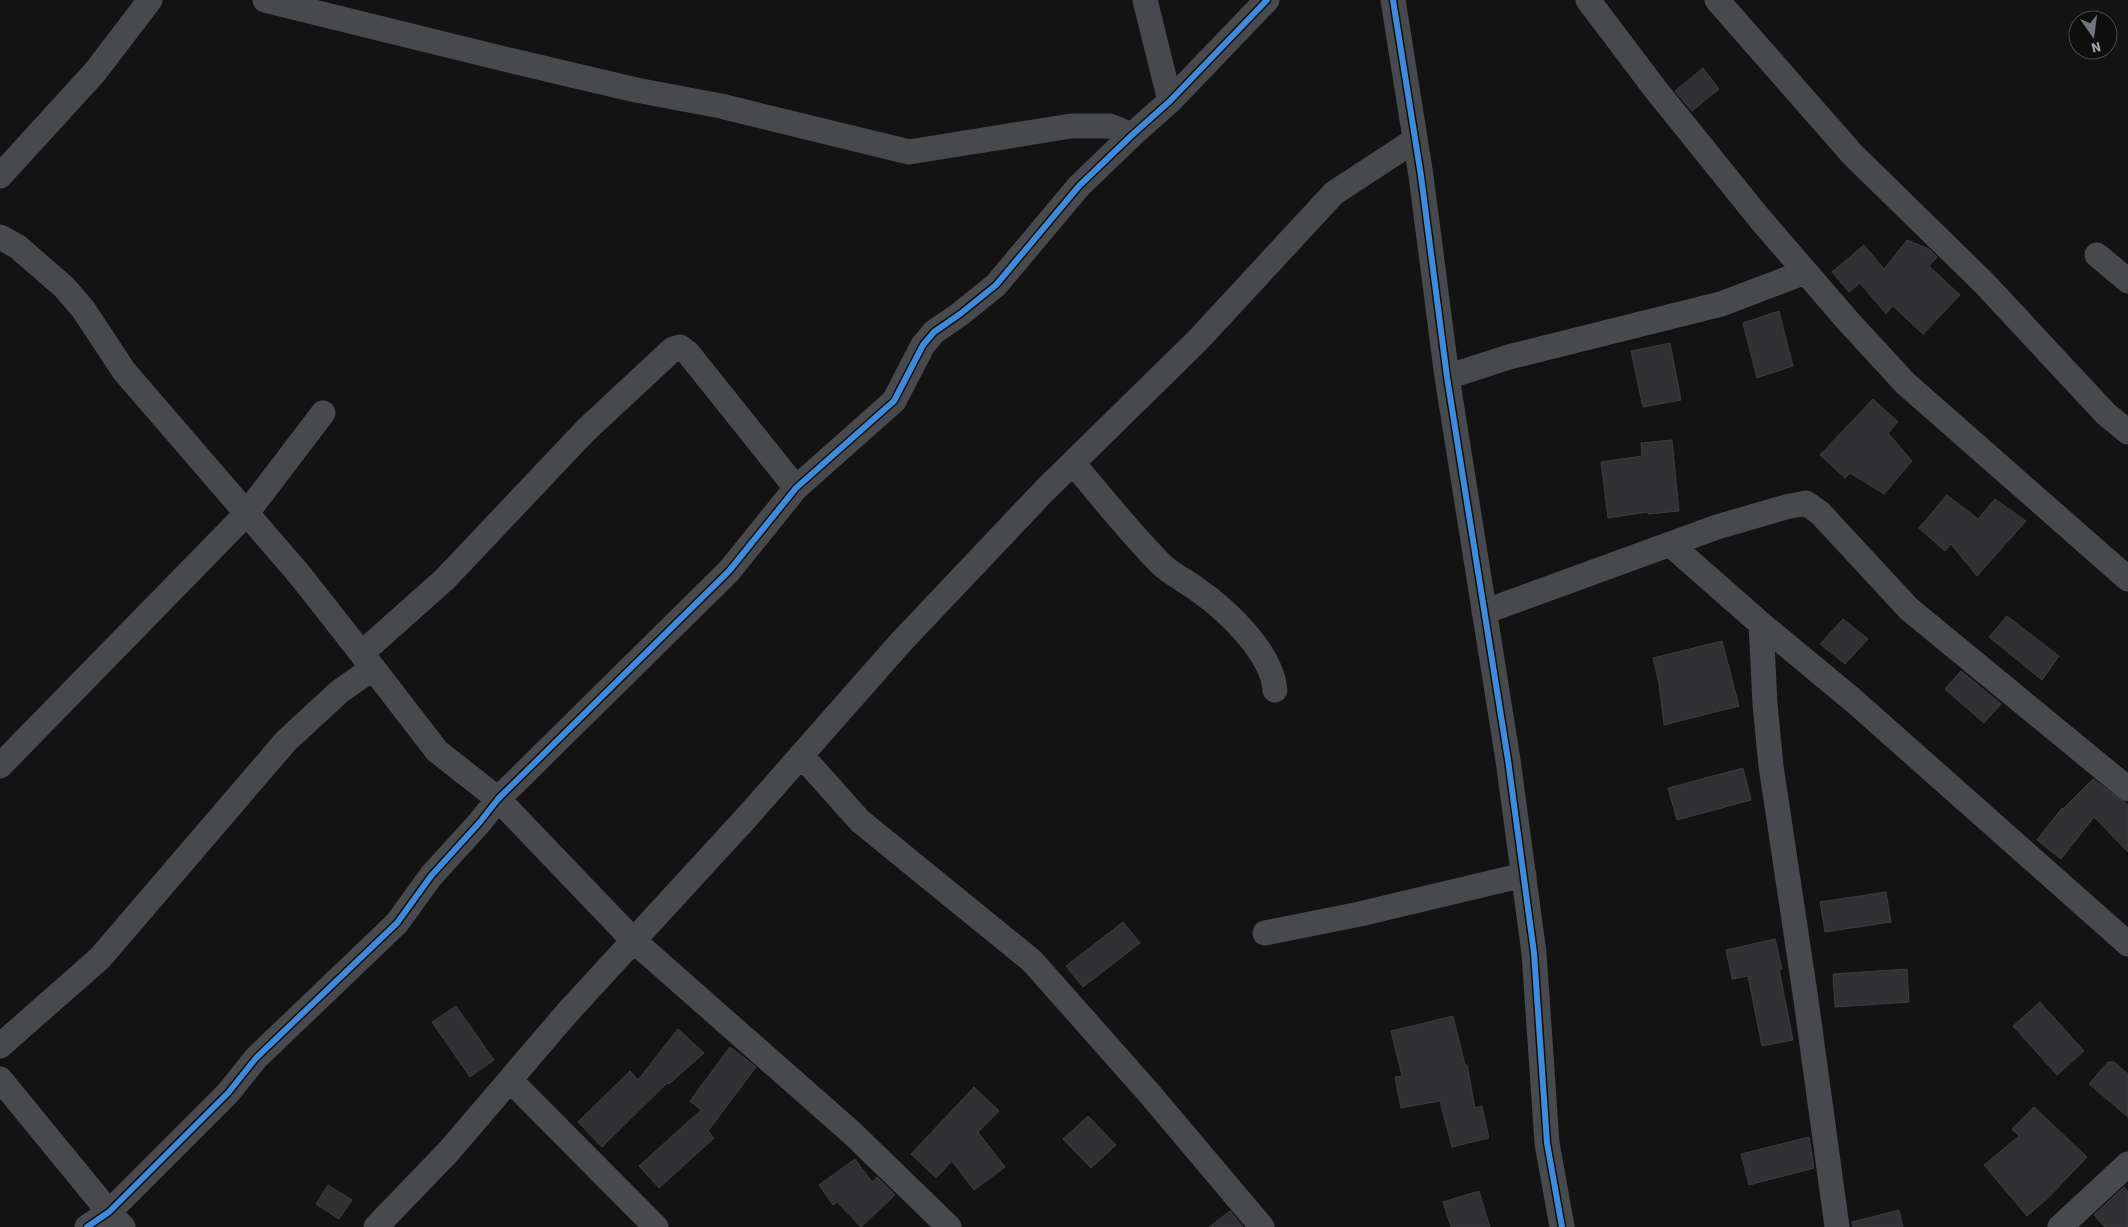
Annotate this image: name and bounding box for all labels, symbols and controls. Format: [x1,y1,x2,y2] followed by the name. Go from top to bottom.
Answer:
[2068,10,2118,60] north arrow
[2089,36,2103,57] text: N

